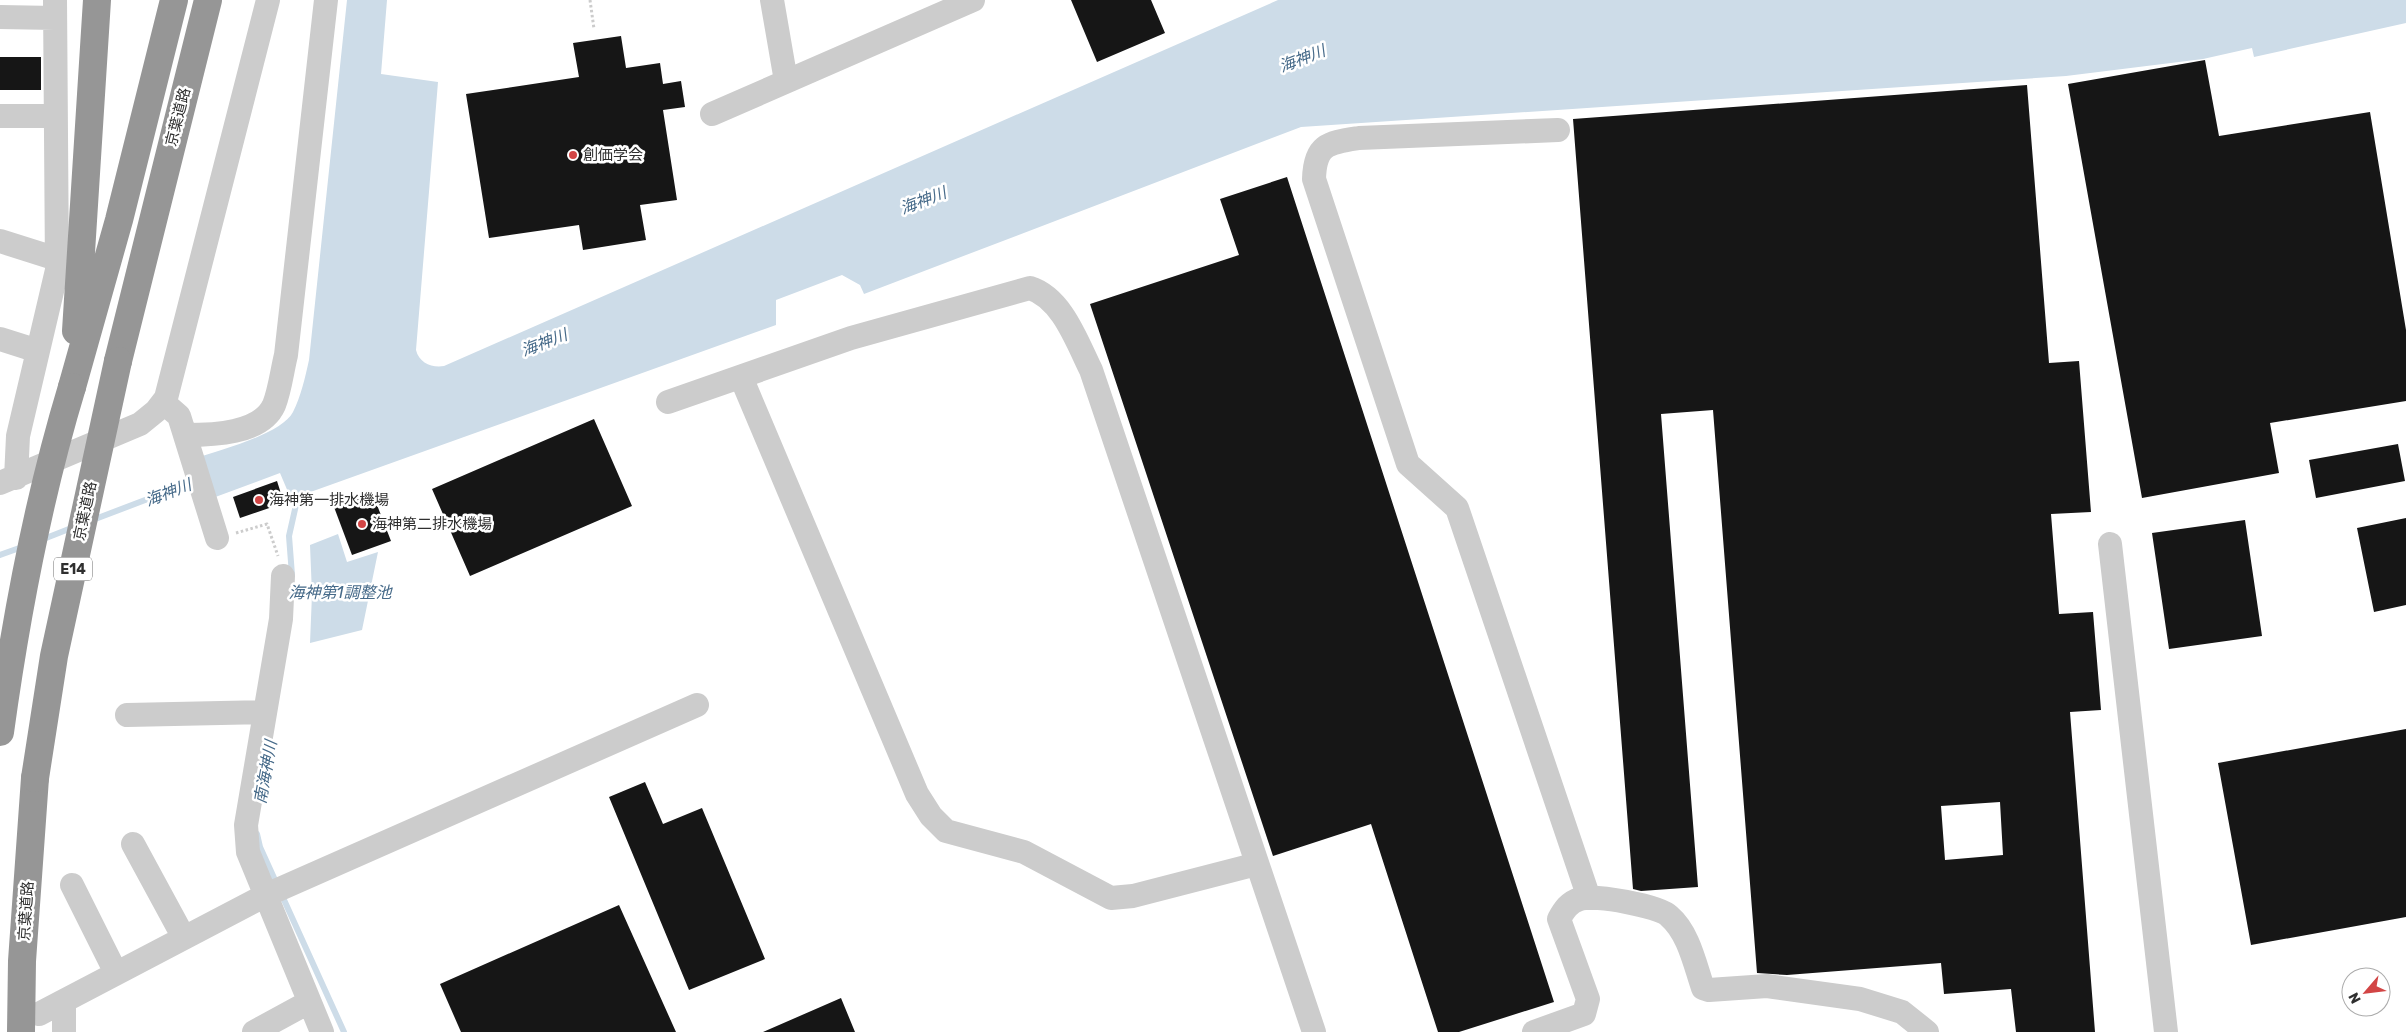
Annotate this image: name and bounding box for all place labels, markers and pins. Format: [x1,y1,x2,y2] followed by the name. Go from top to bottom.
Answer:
[583,146,643,164] place label: 創価学会
[567,149,579,161] marker: 創価学会
[269,491,389,509] place label: 海神第一排水機場
[253,494,265,506] marker: 海神第一排水機場
[372,515,492,533] place label: 海神第二排水機場
[356,518,368,530] marker: 海神第二排水機場

